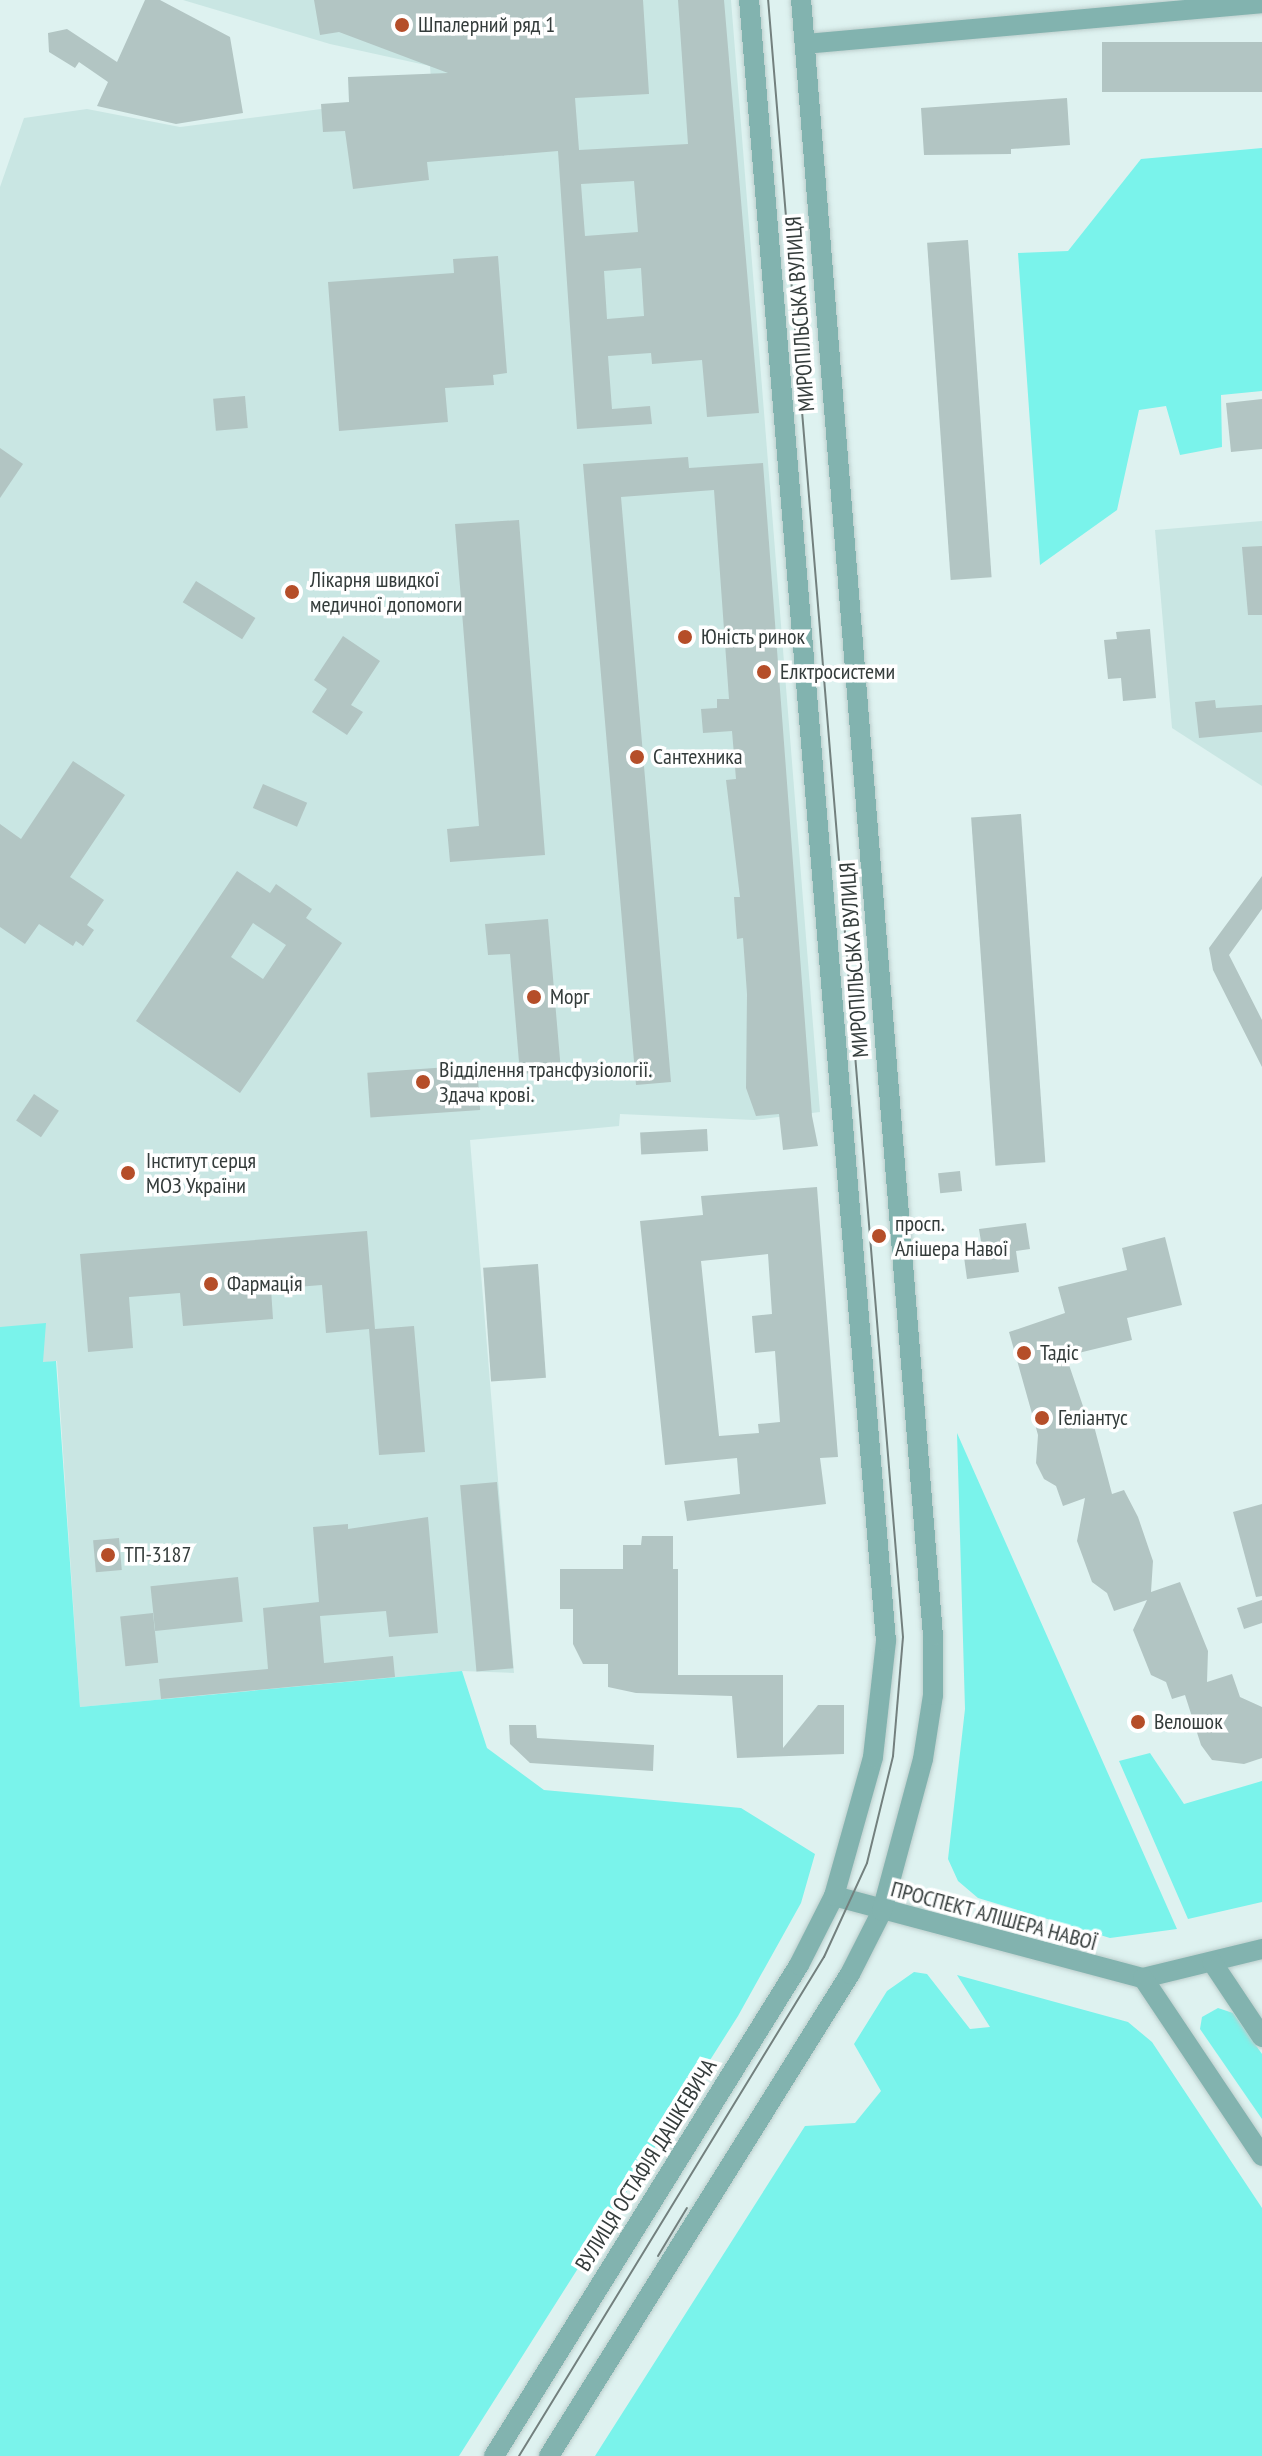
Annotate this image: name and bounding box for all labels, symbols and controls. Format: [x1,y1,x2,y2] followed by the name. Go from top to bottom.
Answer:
[418,12,555,38] place label: Шпалерний ряд 1
[393,16,411,34] marker: Шпалерний ряд 1
[780,215,820,413] street label: МИРОПІЛЬСЬКА ВУЛИЦЯ
[310,566,462,618] place label: Лікарня швидкої медичної допомоги
[281,581,303,603] marker: Лікарня швидкої медичної допомоги
[701,624,806,650] place label: Юність ринок
[676,628,694,646] marker: Юність ринок
[780,659,895,685] place label: Елктросистеми
[755,663,773,681] marker: Елктросистеми
[653,744,743,770] place label: Сантехника
[628,748,646,766] marker: Сантехника
[834,861,874,1059] street label: МИРОПІЛЬСЬКА ВУЛИЦЯ
[550,984,590,1010] place label: Морг
[525,988,543,1006] marker: Морг
[439,1056,652,1108] place label: Відділення трансфузіології. Здача крові.
[414,1073,432,1091] marker: Відділення трансфузіології. Здача крові.
[146,1147,256,1198] place label: Інститут серця МОЗ України
[117,1162,139,1184] marker: Інститут серця МОЗ України
[895,1210,1008,1262] place label: просп. Алішера Навої
[870,1227,888,1245] marker: просп. Алішера Навої
[227,1271,303,1297] place label: Фармація
[202,1275,220,1293] marker: Фармація
[1040,1340,1079,1366] place label: Тадіс
[1015,1344,1033,1362] marker: Тадіс
[1058,1405,1128,1431] place label: Геліантус
[1033,1409,1051,1427] marker: Геліантус
[124,1542,191,1568] place label: ТП-3187
[99,1546,117,1564] marker: ТП-3187
[1154,1709,1223,1735] place label: Велошок
[1129,1713,1147,1731] marker: Велошок
[887,1876,1101,1956] street label: ПРОСПЕКТ АЛІШЕРА НАВОЇ
[570,2054,722,2276] street label: ВУЛИЦЯ ОСТАФІЯ ДАШКЕВИЧА

